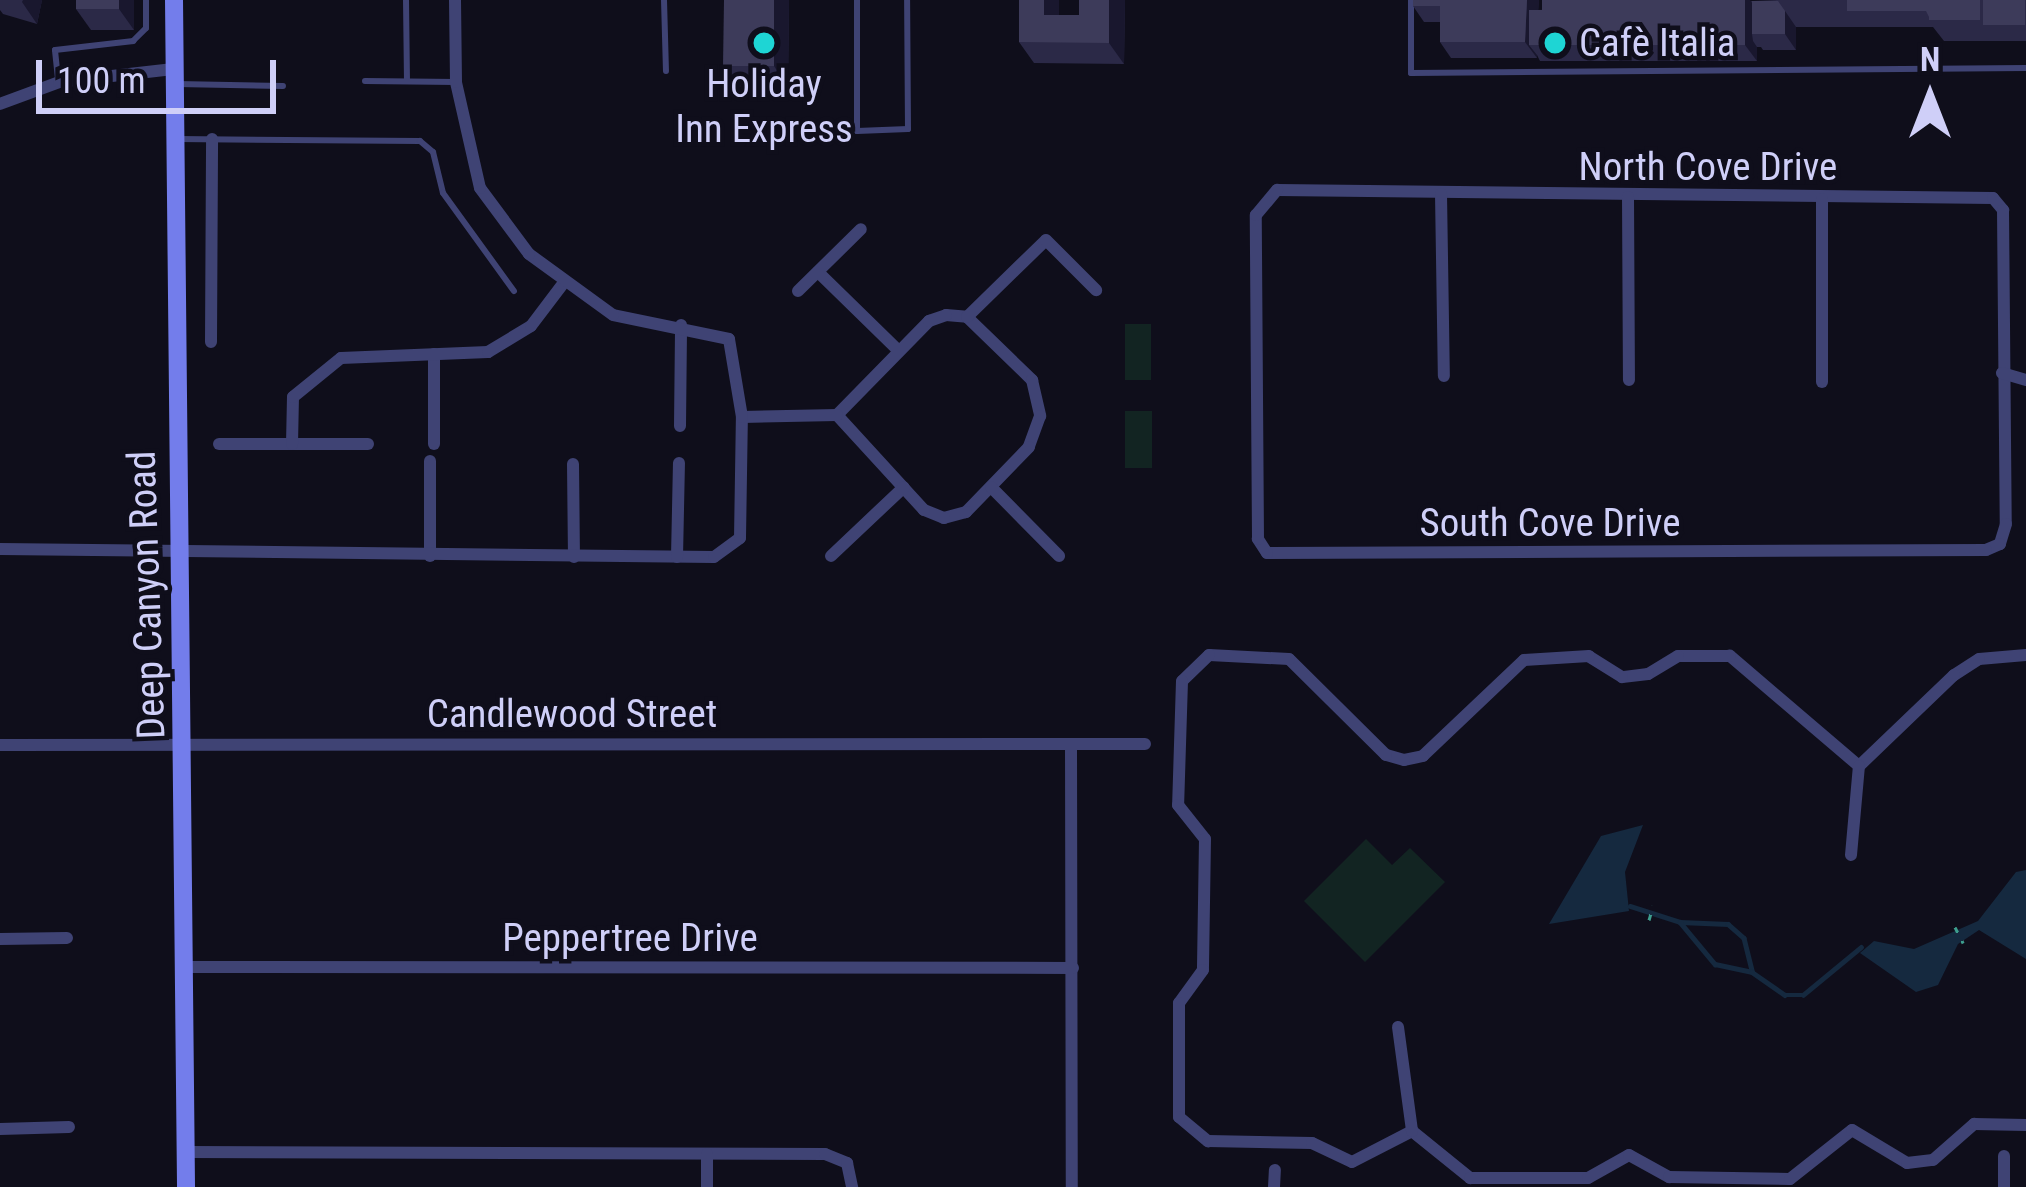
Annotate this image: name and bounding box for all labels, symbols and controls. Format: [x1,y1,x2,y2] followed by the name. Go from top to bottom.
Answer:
[1579,20,1735,66] place label: Cafè Italia
[751,30,777,56] marker: Holiday Inn Express
[1542,30,1568,56] marker: Cafè Italia
[42,36,282,110] scale bar
[1870,36,1990,156] north arrow
[1920,40,1940,79] text: N
[57,60,146,102] text: 100 m
[675,62,853,153] place label: Holiday Inn Express
[1579,144,1837,190] street label: North Cove Drive
[119,450,175,740] street label: Deep Canyon Road
[1420,500,1680,546] street label: South Cove Drive
[427,691,717,737] street label: Candlewood Street
[502,915,758,961] street label: Peppertree Drive

